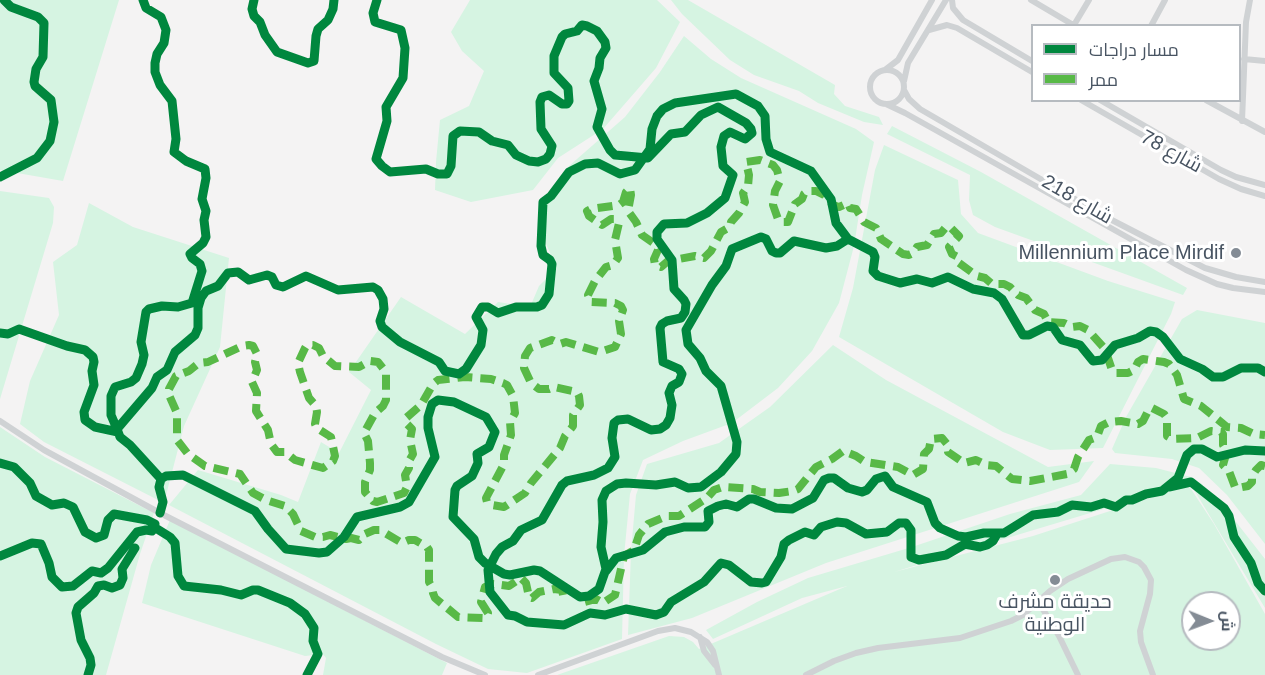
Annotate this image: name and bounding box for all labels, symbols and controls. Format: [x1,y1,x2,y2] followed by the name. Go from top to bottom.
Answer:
[1031,24,1241,102] legend
[1089,40,1179,60] text: مسار دراجات
[1089,70,1118,90] text: ممر
[1136,125,1206,179] street label: شارع 78
[1037,170,1117,230] street label: شارع 218
[1018,241,1224,265] place label: Millennium Place Mirdif
[1229,246,1243,260] marker: Millennium Place Mirdif
[1048,573,1062,587] marker: حديقة مشرف الوطنية
[998,590,1112,637] place label: حديقة مشرف الوطنية
[1181,591,1241,651] north arrow
[1219,611,1236,632] text: ش

